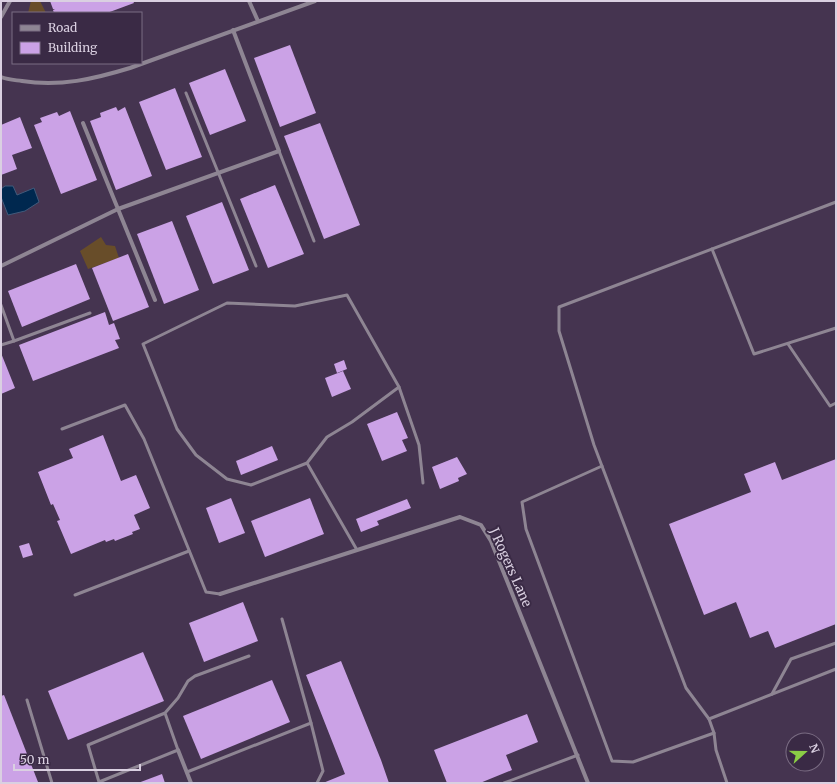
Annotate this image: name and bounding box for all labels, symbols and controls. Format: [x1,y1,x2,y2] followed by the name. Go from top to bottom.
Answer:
[12,12,142,64] legend
[48,20,77,35] text: Road
[48,40,98,55] text: Building
[485,524,536,610] street label: J Rogers Lane
[785,732,825,772] north arrow
[806,742,823,755] text: N
[14,746,140,772] scale bar
[20,752,49,767] text: 50 m

